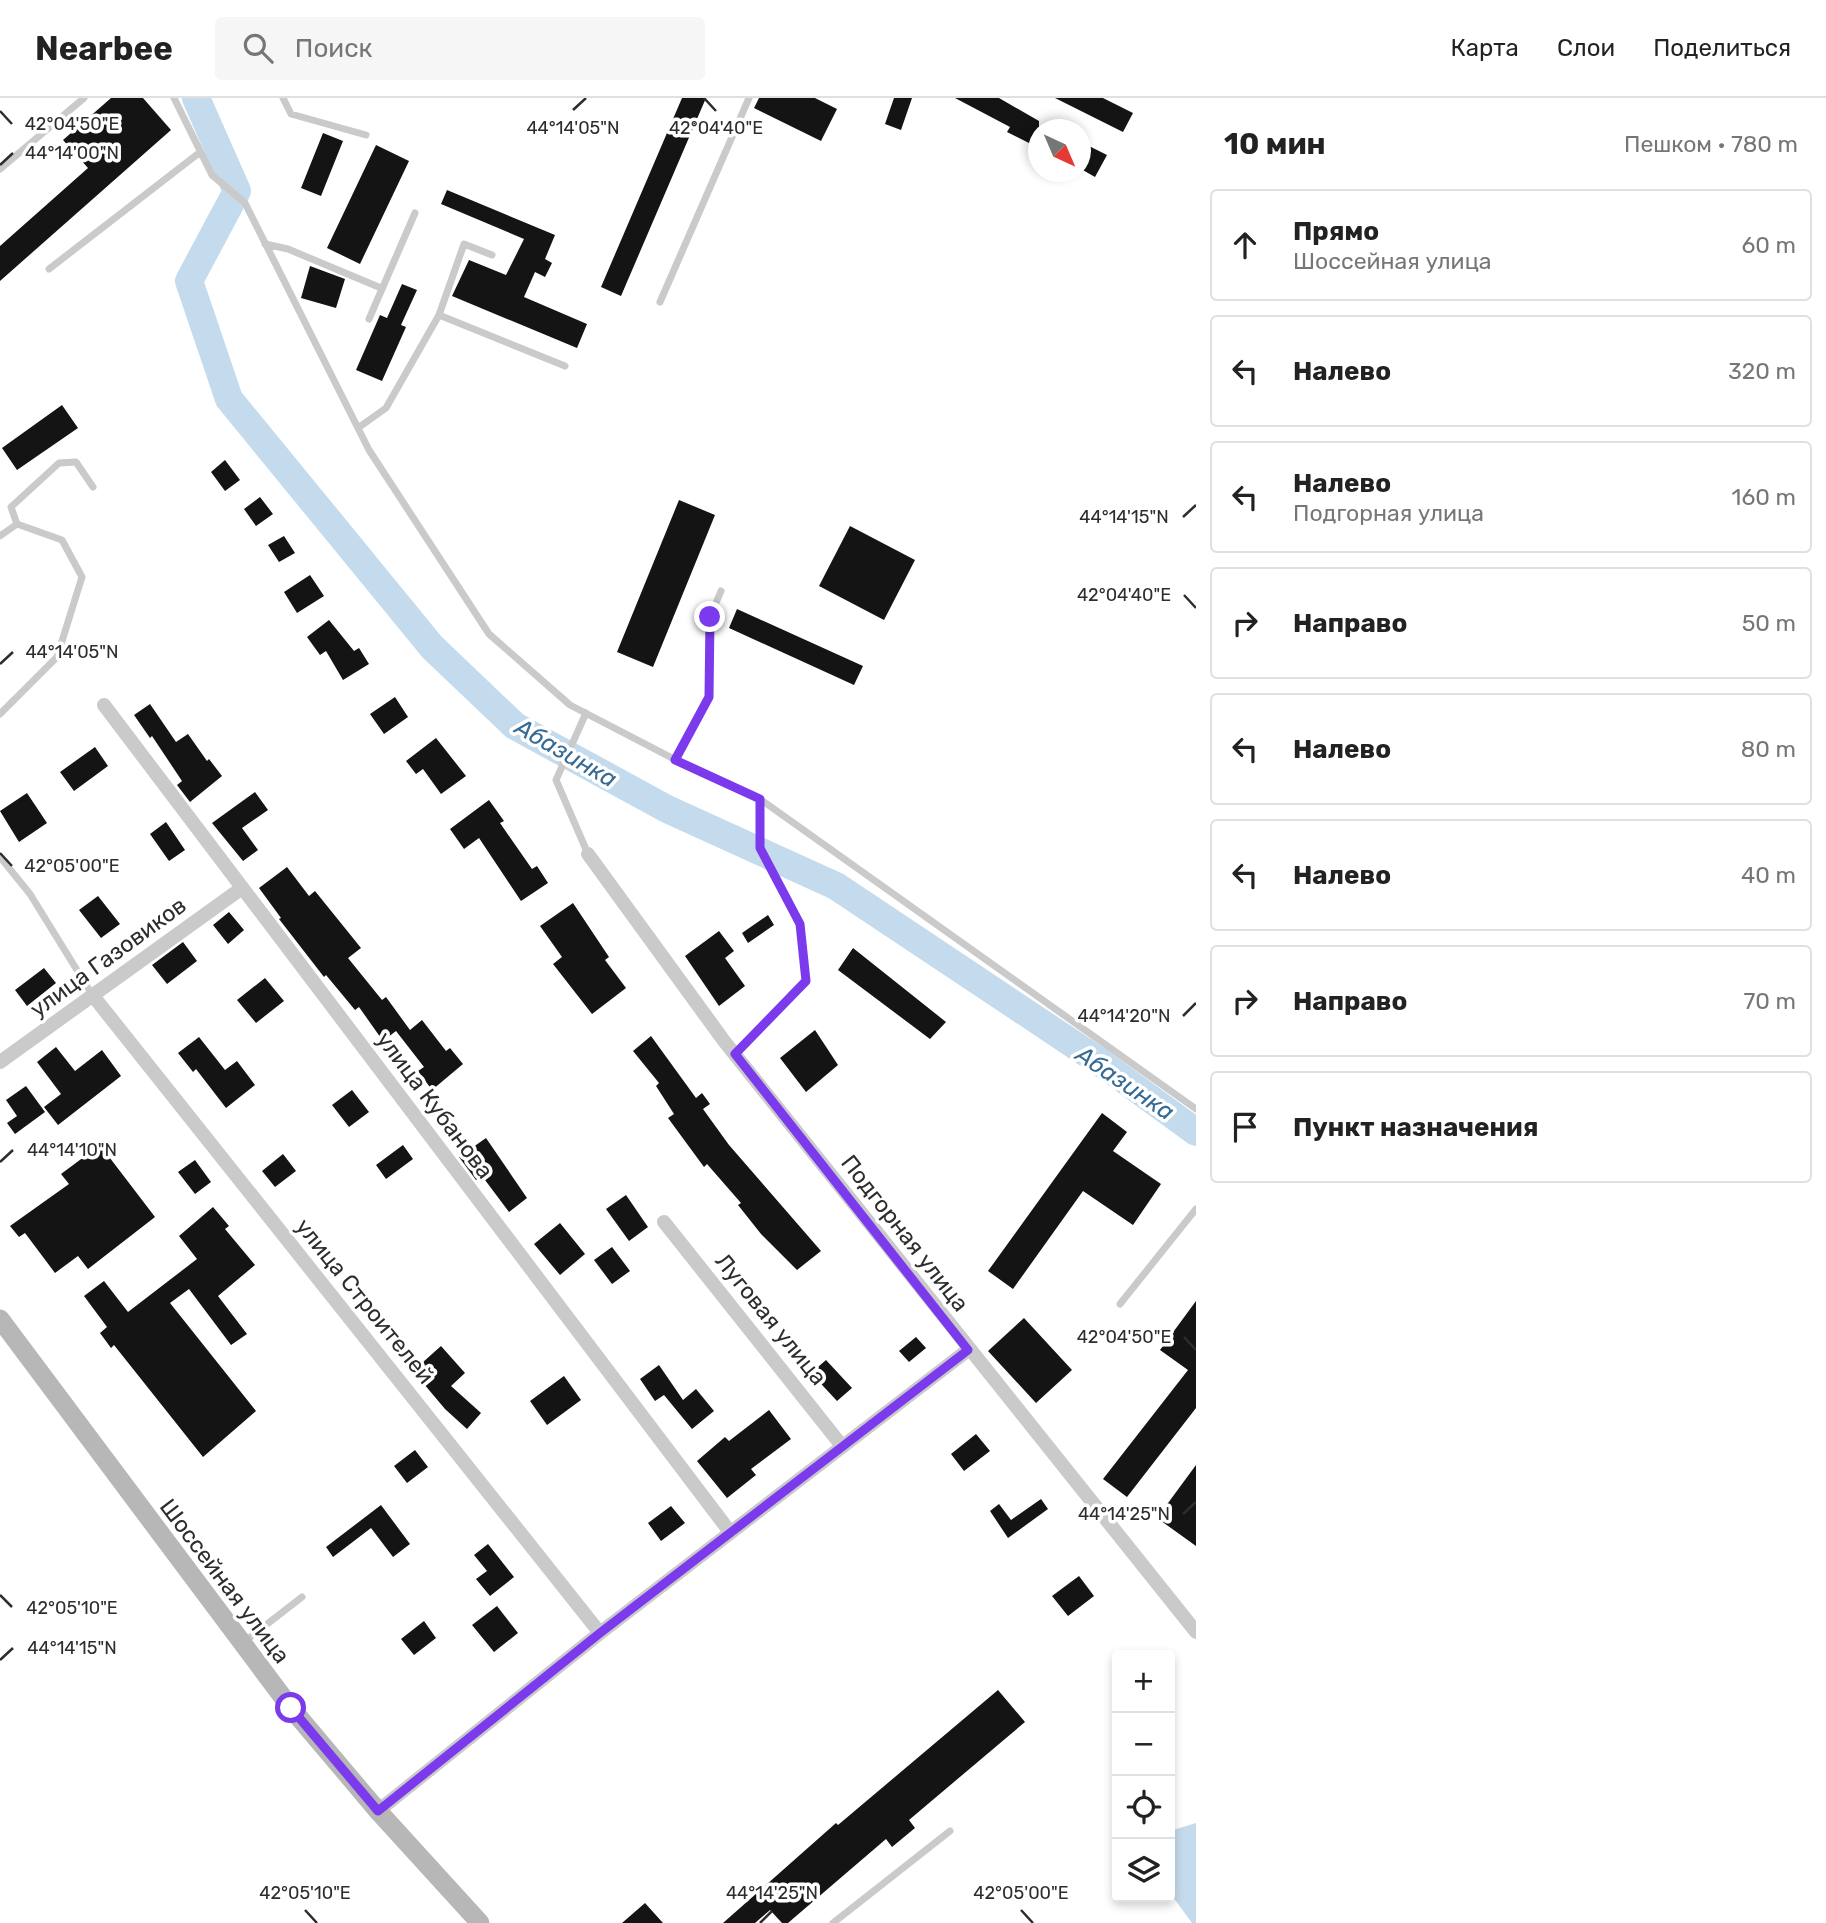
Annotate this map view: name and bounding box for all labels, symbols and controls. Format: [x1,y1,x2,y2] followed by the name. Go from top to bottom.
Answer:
[215,17,705,80] search box
[35,29,173,68] text: Nearbee
[239,29,277,67] icon: search
[295,33,372,64] text: Поиск
[1450,34,1519,62] text: Карта
[1557,34,1615,62] text: Слои
[1653,34,1791,62] text: Поделиться
[25,113,119,135] text: 42°04'50"E
[526,117,620,139] text: 44°14'05"N
[669,117,763,139] text: 42°04'40"E
[1028,119,1091,182] north arrow
[1224,126,1326,162] text: 10 мин
[1624,130,1798,158] text: Пешком · 780 m
[25,142,119,164] text: 44°14'00"N
[1293,216,1379,247] text: Прямо
[1226,226,1264,264] icon: ahead
[1741,231,1796,259] text: 60 m
[1293,247,1492,275] text: Шоссейная улица
[1226,352,1264,390] icon: left
[1293,356,1391,387] text: Налево
[1728,357,1796,385] text: 320 m
[1293,468,1391,499] text: Налево
[1226,478,1264,516] icon: left
[1732,483,1796,511] text: 160 m
[1293,499,1484,527] text: Подгорная улица
[1079,506,1169,528] text: 44°14'15"N
[1077,584,1171,606] text: 42°04'40"E
[694,601,725,632] route end
[1226,604,1264,642] icon: right
[1293,608,1407,639] text: Направо
[1742,609,1796,637] text: 50 m
[25,641,119,663] text: 44°14'05"N
[509,712,622,793] water label: Абазинка
[1226,730,1264,768] icon: left
[1293,734,1391,765] text: Налево
[1741,735,1796,763] text: 80 m
[24,855,120,877] text: 42°05'00"E
[1226,856,1264,894] icon: left
[1293,860,1391,891] text: Налево
[1741,861,1796,889] text: 40 m
[24,891,192,1023] street label: улица Газовиков
[1226,982,1264,1020] icon: right
[1293,986,1407,1017] text: Направо
[1744,987,1796,1015] text: 70 m
[1078,1005,1170,1027] text: 44°14'20"N
[371,1026,499,1184] street label: улица Кубанова
[1069,1039,1179,1126] water label: Абазинка
[1226,1108,1264,1146] icon: arrive
[1293,1112,1538,1143] text: Пункт назначения
[27,1139,117,1161] text: 44°14'10"N
[835,1149,975,1317] street label: Подгорная улица
[290,1213,440,1389] street label: улица Строителей
[709,1247,833,1391] street label: Луговая улица
[1077,1326,1171,1348] text: 42°04'50"E
[154,1493,296,1669] street label: Шоссейная улица
[1078,1503,1170,1525] text: 44°14'25"N
[26,1597,118,1619] text: 42°05'10"E
[27,1637,117,1659] text: 44°14'15"N
[1112,1650,1175,1902] map controls
[1112,1650,1175,1713] button: +
[275,1692,306,1723] route start
[1112,1713,1175,1776] button: −
[1112,1776,1175,1839] button: locate
[1112,1839,1175,1902] button: layers
[259,1882,351,1904] text: 42°05'10"E
[726,1882,818,1904] text: 44°14'25"N
[973,1882,1069,1904] text: 42°05'00"E

